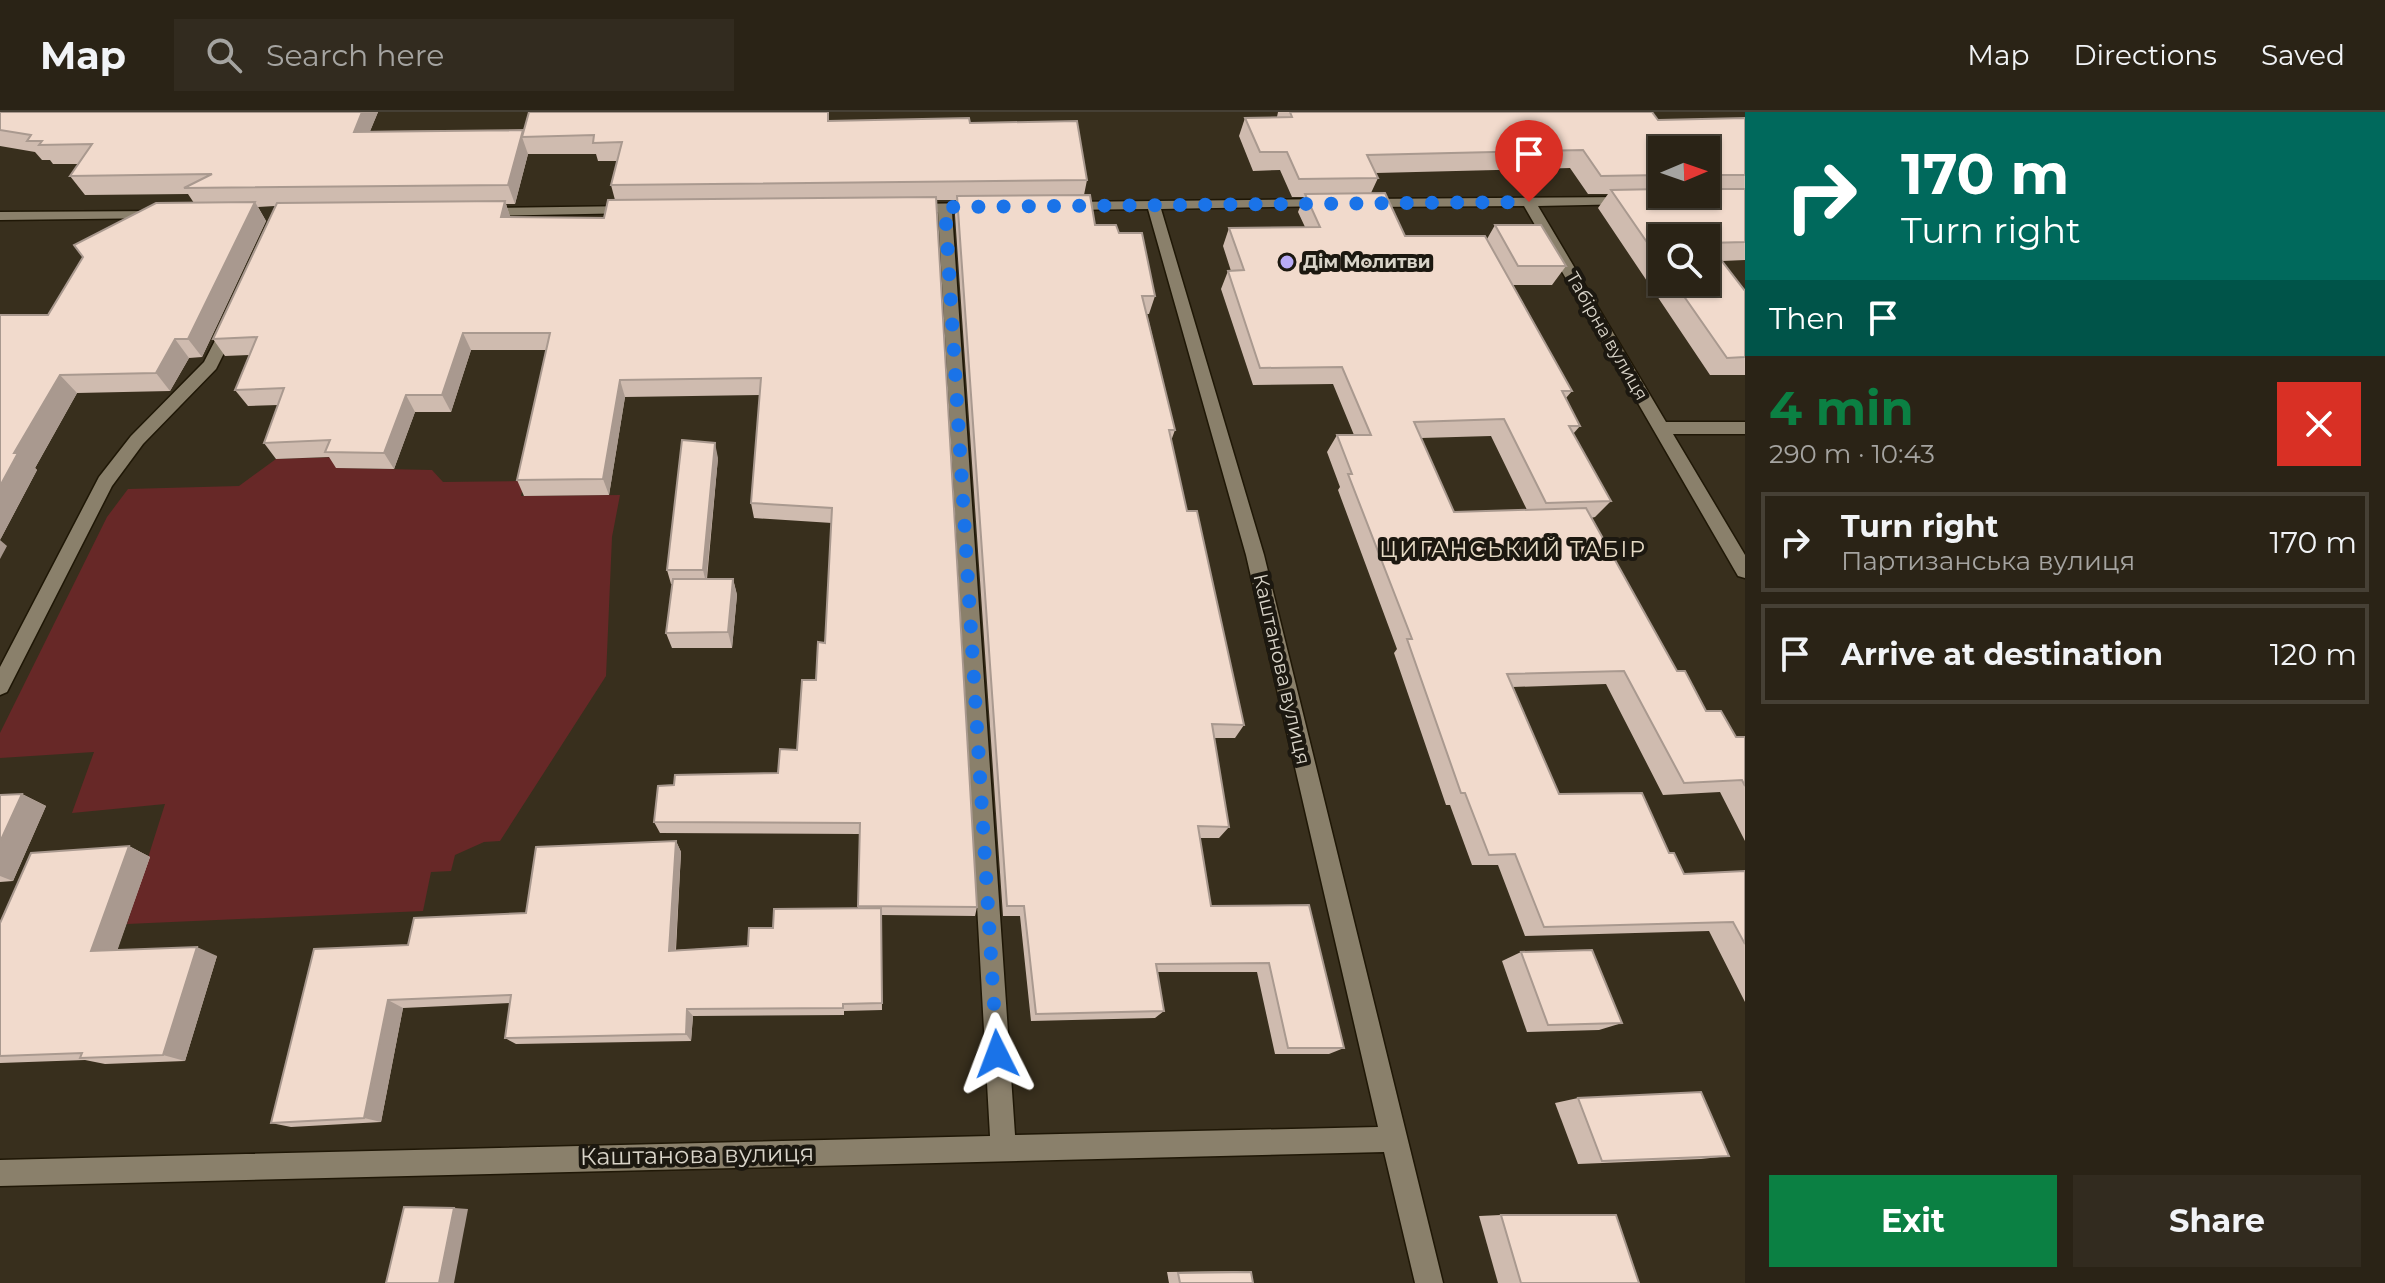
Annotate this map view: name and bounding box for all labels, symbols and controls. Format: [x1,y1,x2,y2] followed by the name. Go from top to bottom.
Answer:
[174,19,734,91] search box
[40,32,126,79] text: Map
[202,33,246,77] icon: search
[266,37,444,74] text: Search here
[1967,38,2029,72] text: Map
[2073,38,2217,72] text: Directions
[2261,38,2345,72] text: Saved
[1495,120,1563,202] pin
[1507,132,1551,176] icon: arrive
[1648,136,1720,208] north arrow
[1648,136,1720,296] map controls
[1901,140,2069,208] text: 170 m
[1769,144,1873,248] icon: right
[1901,208,2081,252] text: Turn right
[1648,224,1720,296] button: search
[1303,251,1431,273] place label: Дім Молитви
[1278,253,1296,271] marker: Дім Молитви
[1561,268,1653,404] street label: Табірна вулиця
[1861,296,1905,340] icon: arrive
[1769,300,1845,337] text: Then
[1769,379,1914,437] text: 4 min
[2277,382,2361,466] button: close
[1769,438,1935,470] text: 290 m · 10:43
[1841,508,1998,545] text: Turn right
[1773,520,1817,564] icon: right
[2270,524,2357,561] text: 170 m
[1379,536,1647,563] district label: ЦИГАНСЬКИЙ ТАБІР
[1841,545,2135,577] text: Партизанська вулиця
[1248,571,1316,767] street label: Каштанова вулиця
[1773,632,1817,676] icon: arrive
[1841,636,2163,673] text: Arrive at destination
[2270,636,2357,673] text: 120 m
[955,1012,1039,1096] position arrow
[580,1138,814,1171] street label: Каштанова вулиця
[1769,1175,2057,1267] button: Exit
[2073,1175,2361,1267] button: Share

